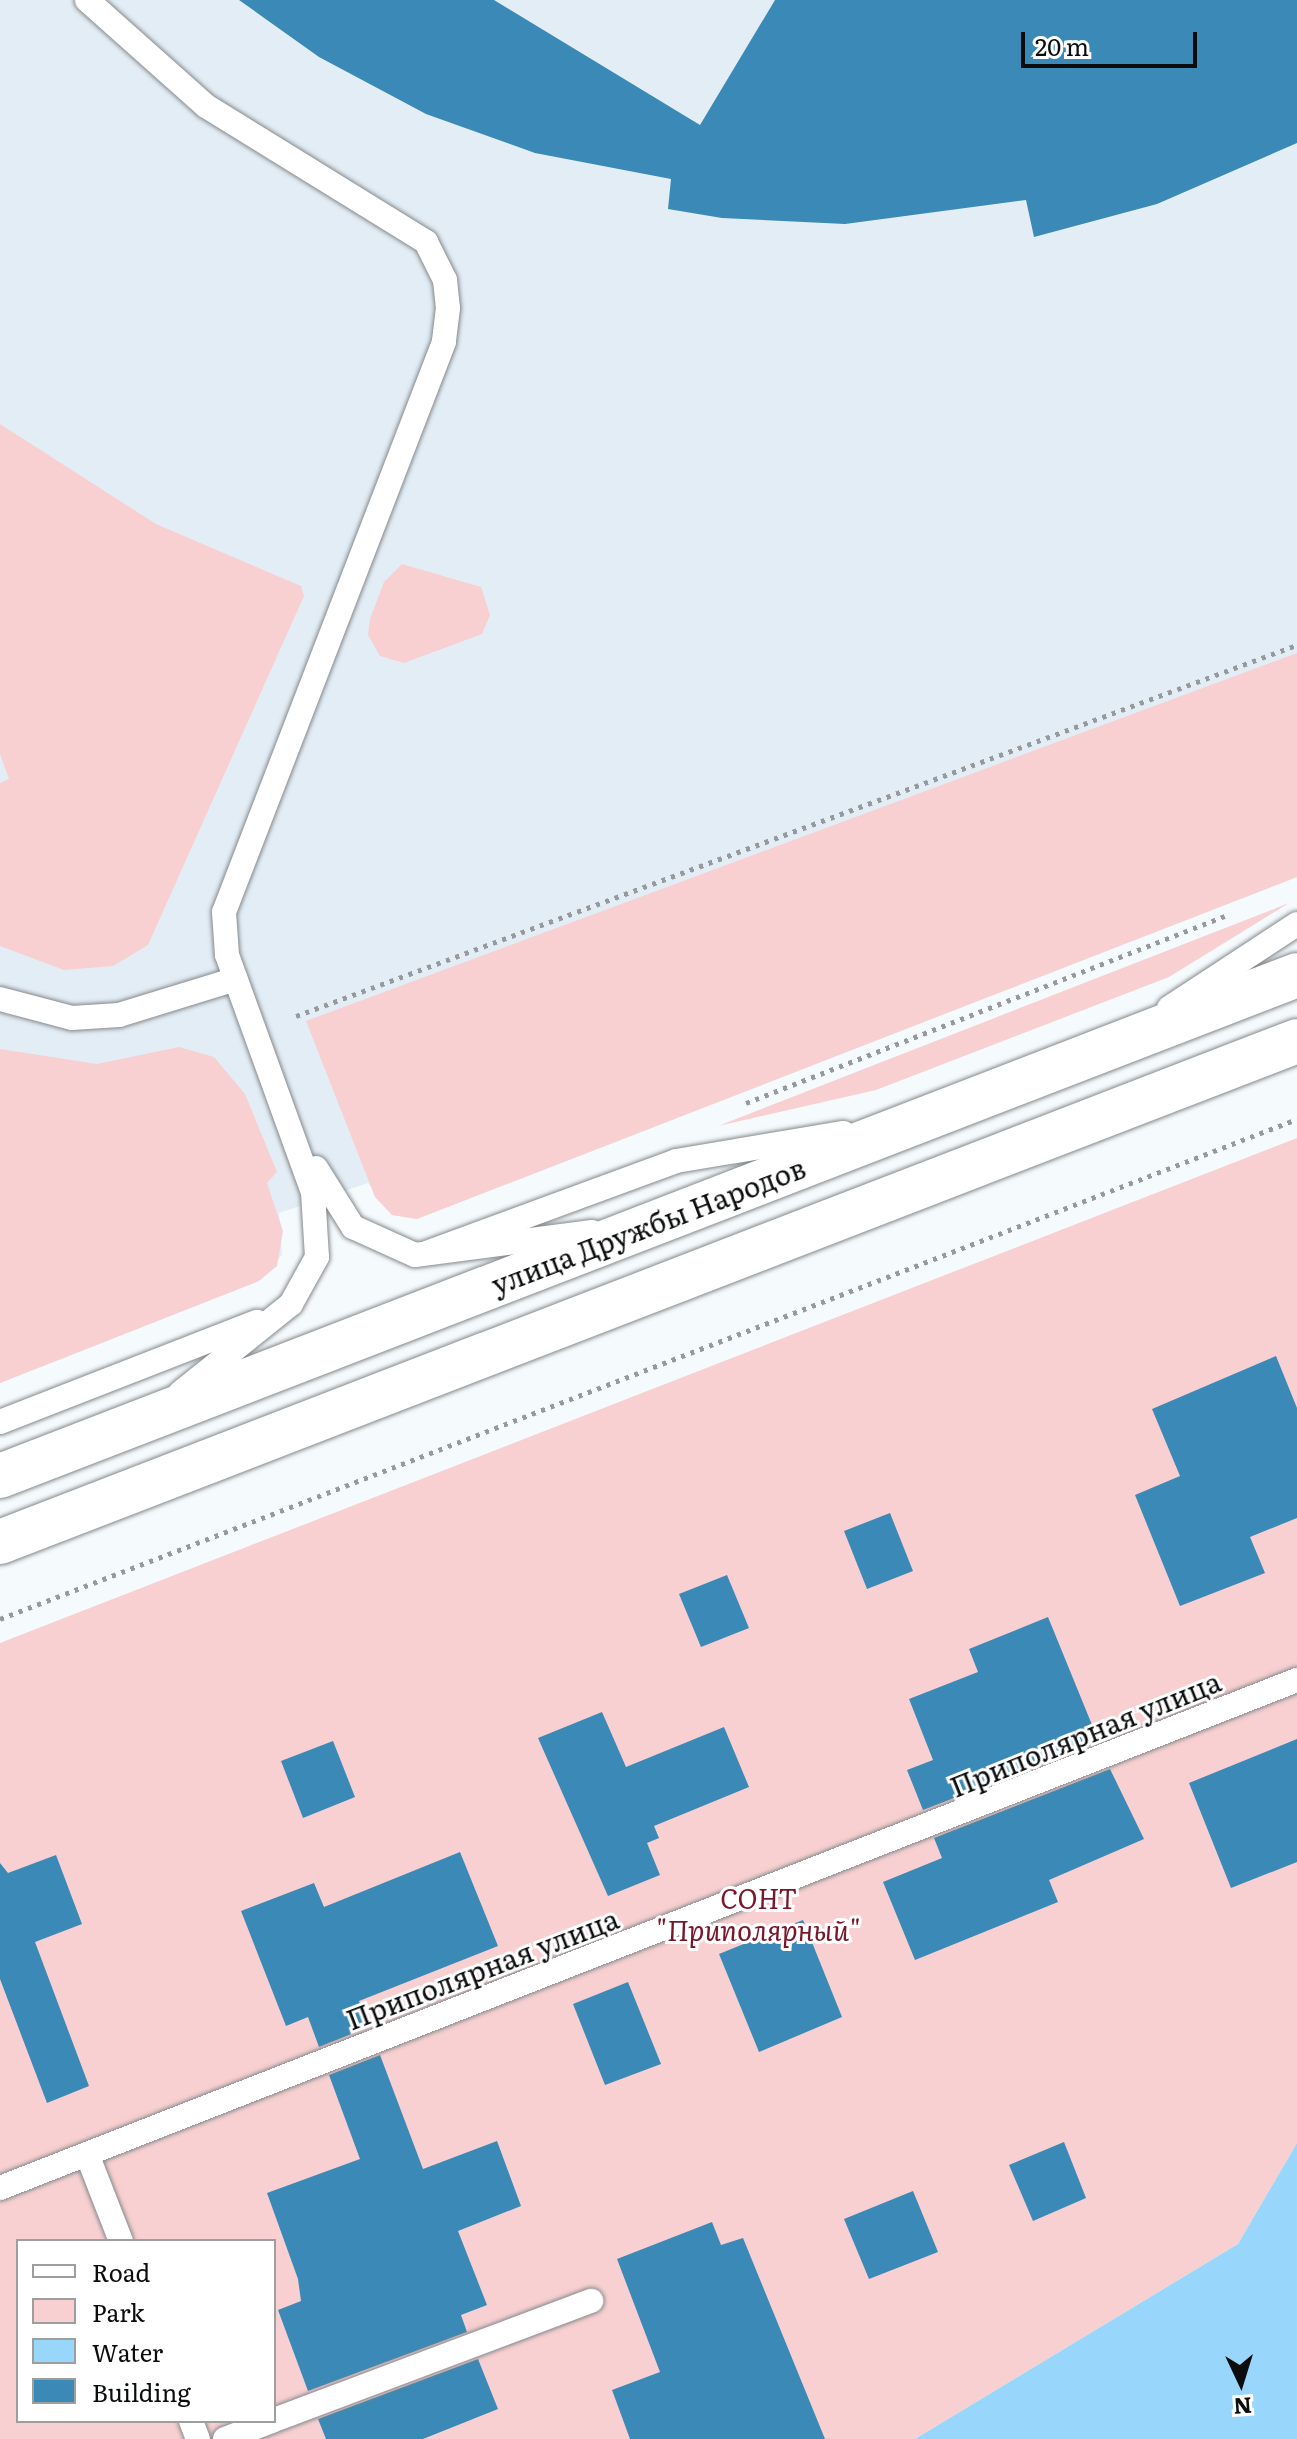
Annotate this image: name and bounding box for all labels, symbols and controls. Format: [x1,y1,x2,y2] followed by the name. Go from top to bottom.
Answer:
[1025,16,1201,66] scale bar
[1035,28,1089,63] text: 20 m
[486,1150,810,1300] street label: улица Дружбы Народов
[945,1663,1225,1803] street label: Приполярная улица
[656,1880,860,1946] park label: СОНТ "Приполярный"
[341,1900,623,2036] street label: Приполярная улица
[16,2239,276,2423] legend
[92,2254,150,2289] text: Road
[92,2294,145,2329] text: Park
[92,2334,163,2369] text: Water
[1201,2343,1281,2423] north arrow
[92,2374,191,2409] text: Building
[1232,2390,1253,2425] text: N

